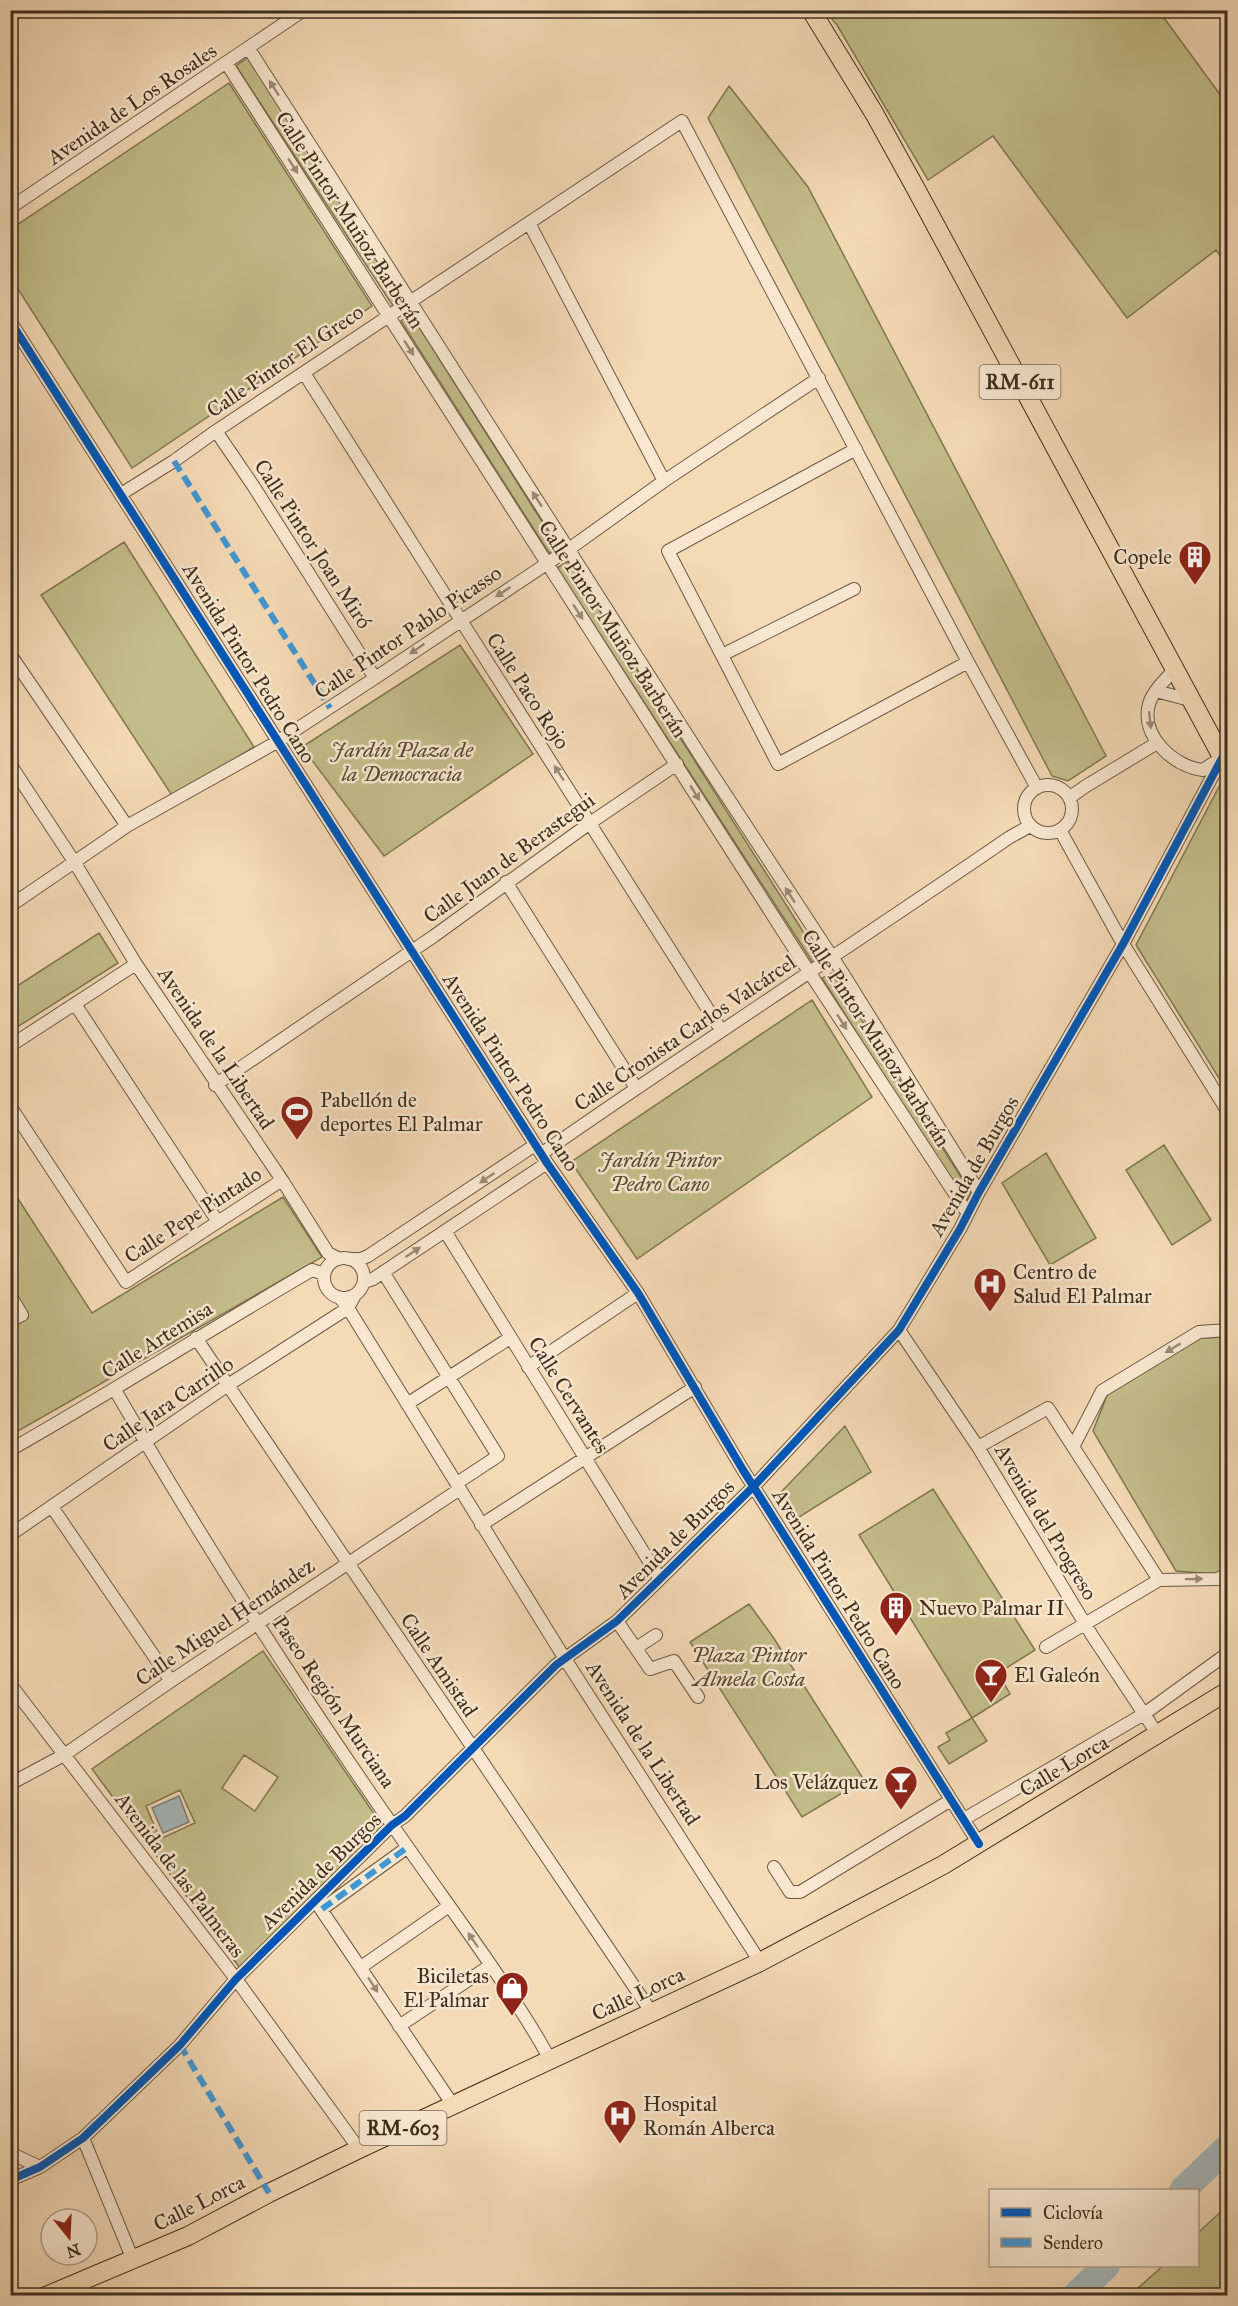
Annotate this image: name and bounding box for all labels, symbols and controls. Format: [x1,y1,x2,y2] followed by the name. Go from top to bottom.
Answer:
[41,38,222,171] street label: Avenida de Los Rosales
[268,79,279,96] one-way arrow
[270,106,430,334] street label: Calle Pintor Muñoz Barberán
[287,158,298,174] one-way arrow
[201,299,369,423] street label: Calle Pintor El Greco
[404,340,415,356] one-way arrow
[980,365,1060,399] road number: RM-611
[249,454,378,634] street label: Calle Pintor Joan Miró
[532,491,543,508] one-way arrow
[533,515,693,743] street label: Calle Pintor Muñoz Barberán
[1177,539,1213,586] building icon: Copele
[1113,544,1172,570] place label: Copele
[176,557,322,768] street label: Avenida Pintor Pedro Cano
[309,559,507,704] street label: Calle Pintor Pablo Picasso
[495,586,511,597] one-way arrow
[573,604,584,620] one-way arrow
[481,628,575,754] street label: Calle Paco Rojo
[410,643,426,655] one-way arrow
[1145,710,1155,729] one-way arrow
[330,737,474,787] park label: Jardín Plaza de la Democracia
[553,765,564,781] one-way arrow
[690,785,701,802] one-way arrow
[418,787,600,929] street label: Calle Juan de Berastegui
[784,887,796,903] one-way arrow
[796,924,956,1152] street label: Calle Pintor Muñoz Barberán
[569,949,801,1117] street label: Calle Cronista Carlos Valcárcel
[151,961,280,1135] street label: Avenida de la Libertad
[436,967,585,1176] street label: Avenida Pintor Pedro Cano
[836,1014,848,1030] one-way arrow
[320,1087,483,1137] place label: Pabellón de deportes El Palmar
[923,1091,1025,1242] street label: Avenida de Burgos
[279,1094,315,1141] sports icon: Pabellón de deportes El Palmar
[598,1147,722,1197] park label: Jardín Pintor Pedro Cano
[119,1161,267,1269] street label: Calle Pepe Pintado
[479,1172,495,1184] one-way arrow
[405,1246,421,1258] one-way arrow
[1013,1259,1152,1309] place label: Centro de Salud El Palmar
[972,1266,1008,1313] hospital icon: Centro de Salud El Palmar
[97,1296,217,1384] street label: Calle Artemisa
[523,1332,615,1458] street label: Calle Cervantes
[1165,1342,1181,1353] one-way arrow
[97,1350,239,1457] street label: Calle Jara Carrillo
[989,1438,1103,1605] street label: Avenida del Progreso
[609,1474,740,1605] street label: Avenida de Burgos
[766,1483,912,1694] street label: Avenida Pintor Pedro Cano
[130,1552,320,1692] street label: Calle Miguel Hernández
[1185,1575,1204,1584] one-way arrow
[878,1590,914,1637] building icon: Nuevo Palmar II
[919,1595,1065,1621] place label: Nuevo Palmar II
[395,1608,484,1722] street label: Calle Amistad
[267,1611,401,1793] street label: Paseo Región Murciana
[691,1642,808,1692] park label: Plaza Pintor Almela Costa
[580,1655,706,1830] street label: Avenida de la Libertad
[973,1657,1009,1704] bar icon: El Galeón
[1014,1662,1100,1688] place label: El Galeón
[1015,1729,1113,1803] street label: Calle Lorca
[883,1764,919,1811] bar icon: Los Velázquez
[754,1769,878,1795] place label: Los Velázquez
[109,1786,251,1963] street label: Avenida de las Palmeras
[254,1807,387,1936] street label: Avenida de Burgos
[467,1932,479,1948] one-way arrow
[587,1961,689,2027] street label: Calle Lorca
[403,1963,489,2013] place label: Biciletas El Palmar
[494,1970,530,2017] shop icon: Biciletas El Palmar
[367,1976,378,1993] one-way arrow
[643,2091,775,2141] place label: Hospital Román Alberca
[602,2098,638,2145] hospital icon: Hospital Román Alberca
[360,2111,446,2145] road number: RM-603
[149,2169,249,2237] street label: Calle Lorca
[989,2189,1199,2267] legend
[1043,2202,1103,2224] text: Ciclovía
[39,2207,99,2267] north arrow
[1043,2232,1103,2254] text: Sendero
[64,2240,83,2262] text: N

